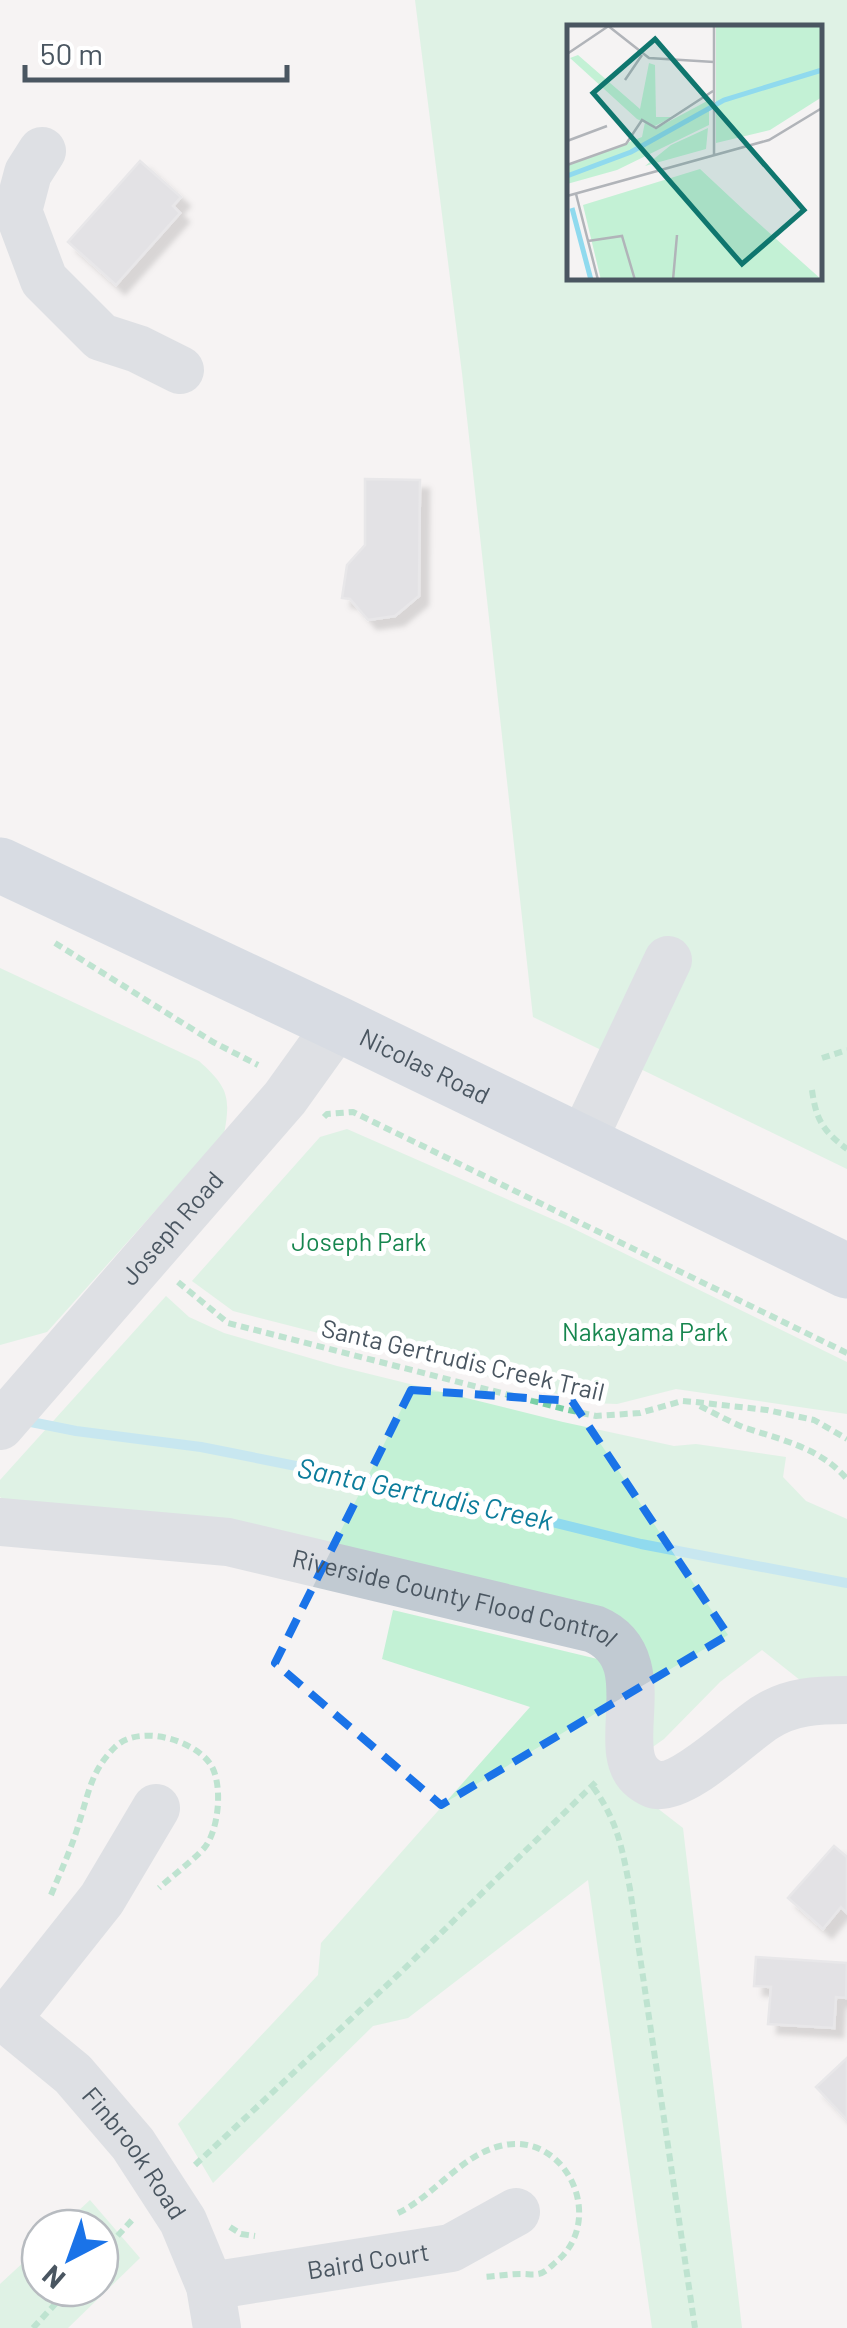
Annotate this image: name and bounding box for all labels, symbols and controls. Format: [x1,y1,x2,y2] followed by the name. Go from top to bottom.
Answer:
[25,20,288,82] scale bar
[567,25,822,280] inset map
[40,35,103,71] text: 50 m
[355,1021,495,1109] street label: Nicolas Road
[114,1165,229,1291] street label: Joseph Road
[292,1226,426,1256] park label: Joseph Park
[319,1312,608,1406] street label: Santa Gertrudis Creek Trail
[562,1316,728,1346] park label: Nakayama Park
[294,1449,556,1537] water label: Santa Gertrudis Creek
[290,1542,624,1652] street label: Riverside County Flood Control
[77,2080,194,2224] street label: Finbrook Road
[20,2208,120,2308] north arrow
[305,2236,431,2284] street label: Baird Court
[35,2259,71,2297] text: N

